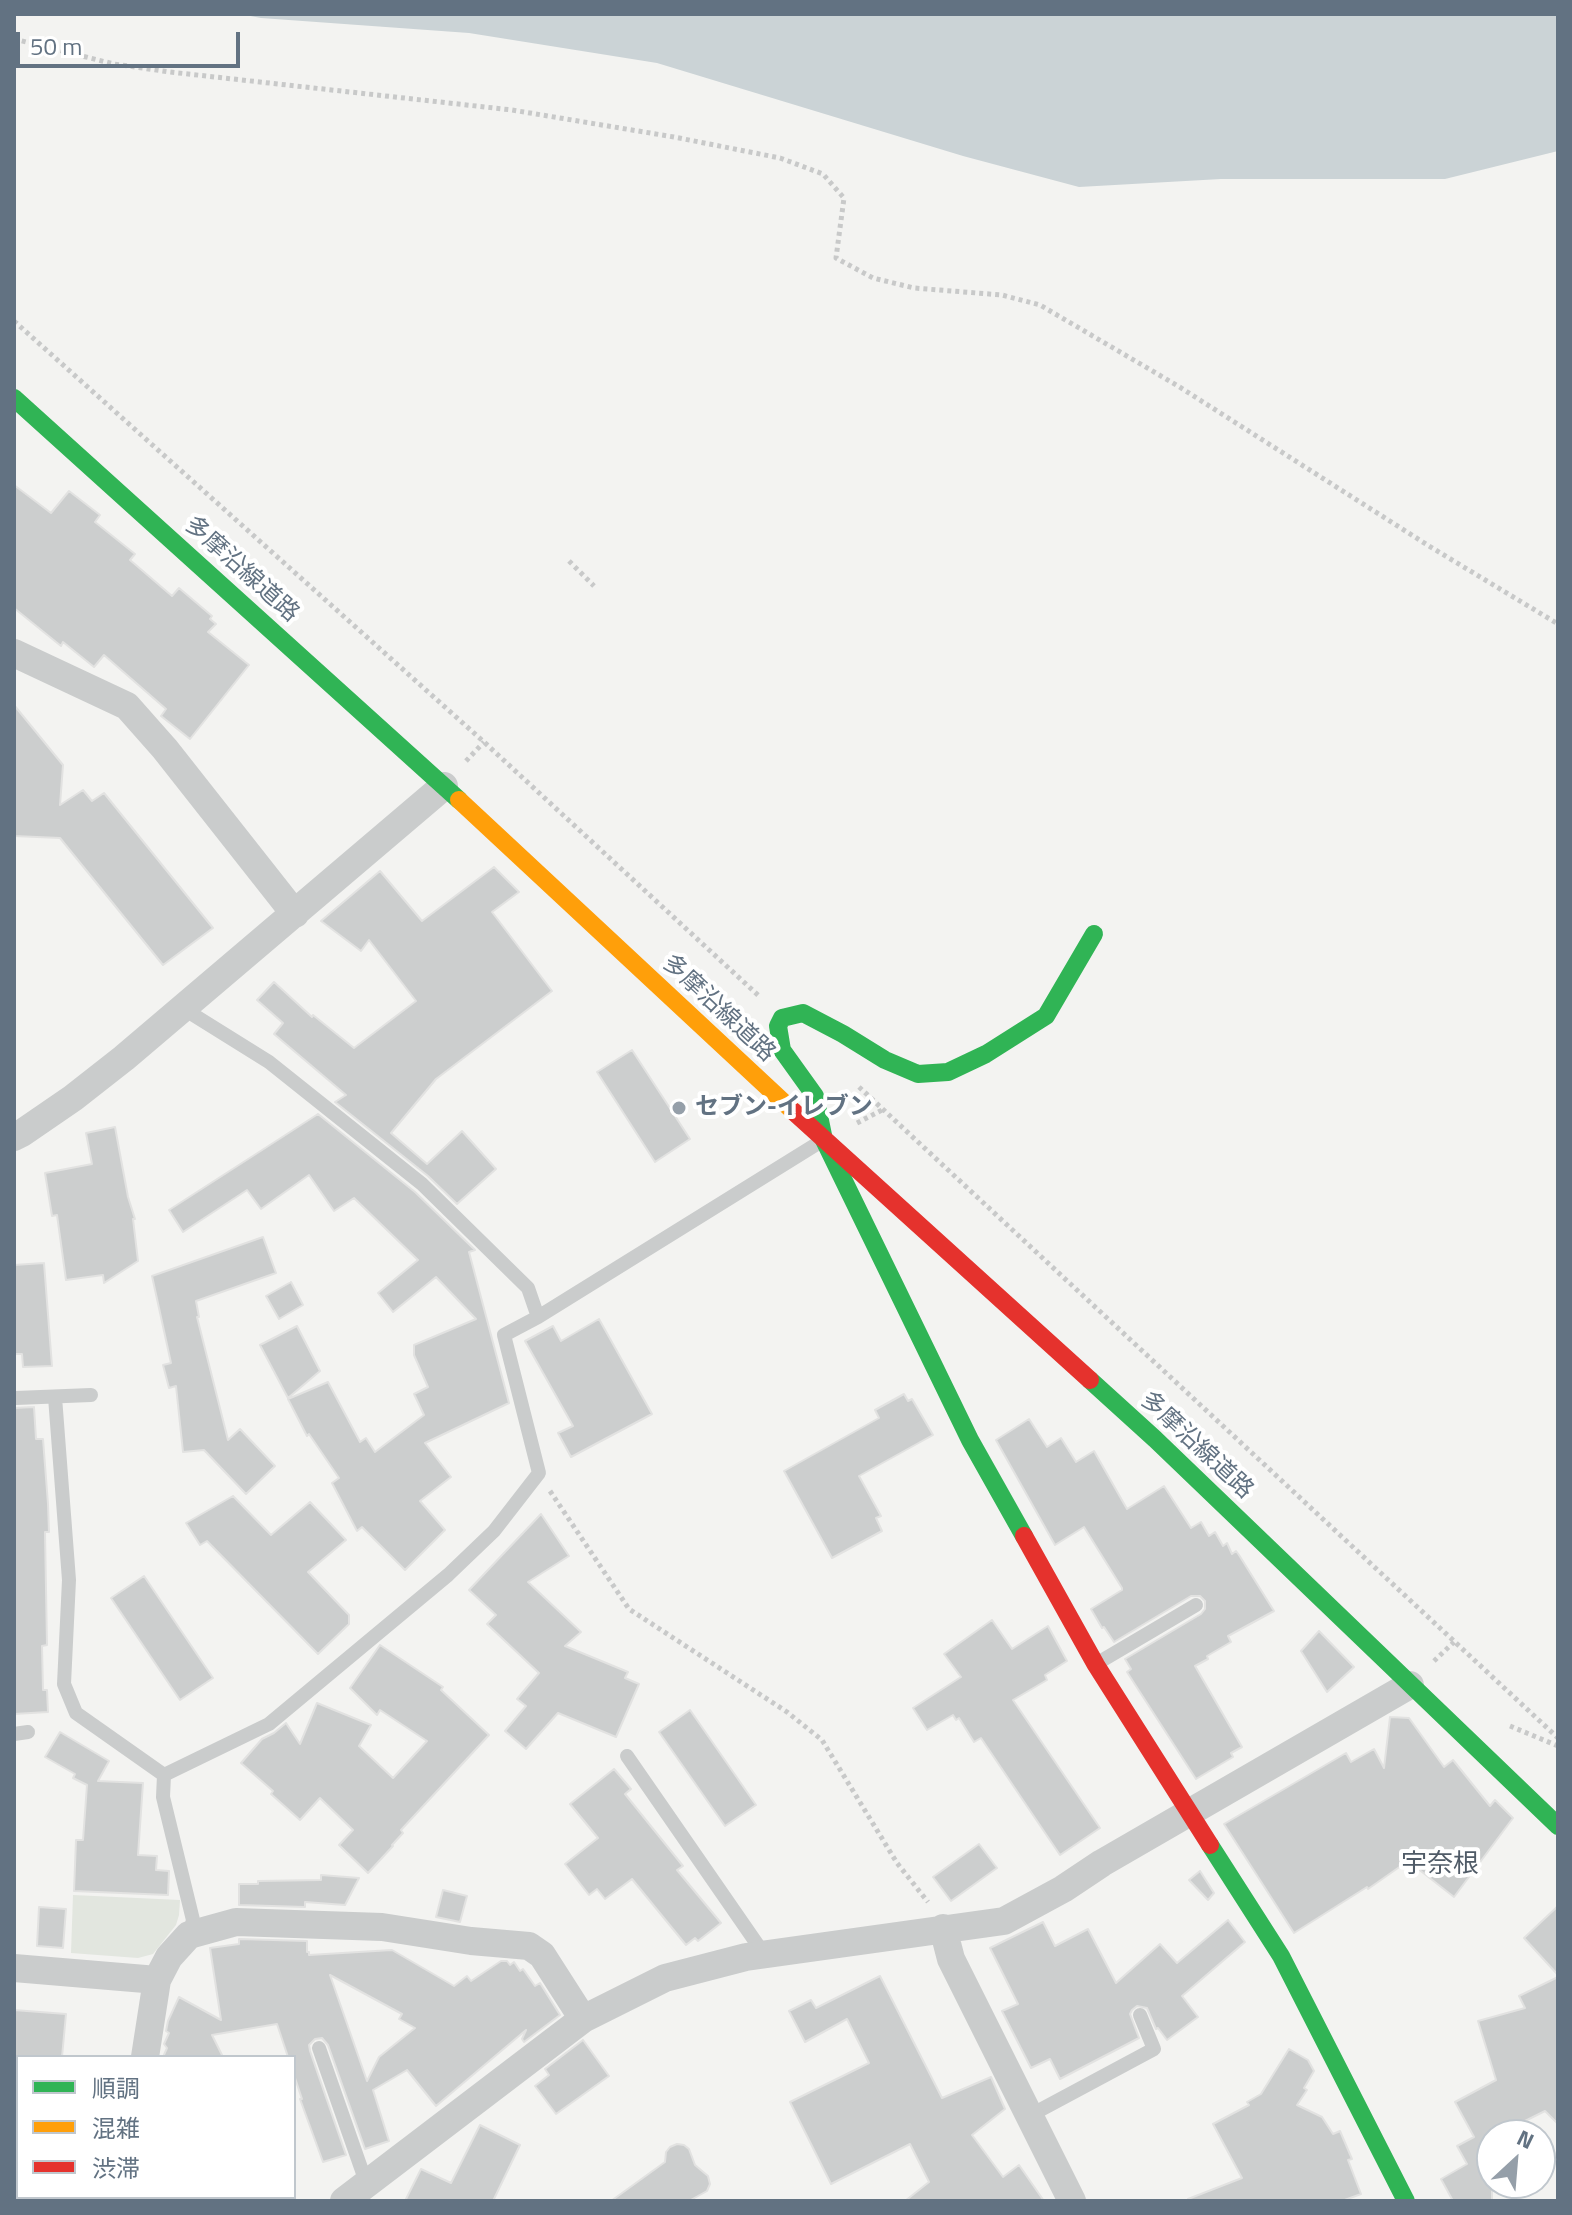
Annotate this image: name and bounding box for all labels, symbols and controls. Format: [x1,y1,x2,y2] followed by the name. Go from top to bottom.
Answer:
[20,16,244,66] scale bar
[30,28,82,64] text: 50 m
[178,511,304,629] street label: 多摩沿線道路
[656,949,780,1069] street label: 多摩沿線道路
[695,1094,873,1122] place label: セブン-イレブン
[670,1099,688,1117] marker: セブン-イレブン
[1134,1386,1258,1506] street label: 多摩沿線道路
[1401,1850,1479,1882] district label: 宇奈根
[16,2055,296,2199] legend
[92,2070,140,2106] text: 順調
[92,2110,140,2146] text: 混雑
[1476,2119,1556,2199] north arrow
[1511,2121,1540,2158] text: N
[92,2150,140,2186] text: 渋滞

